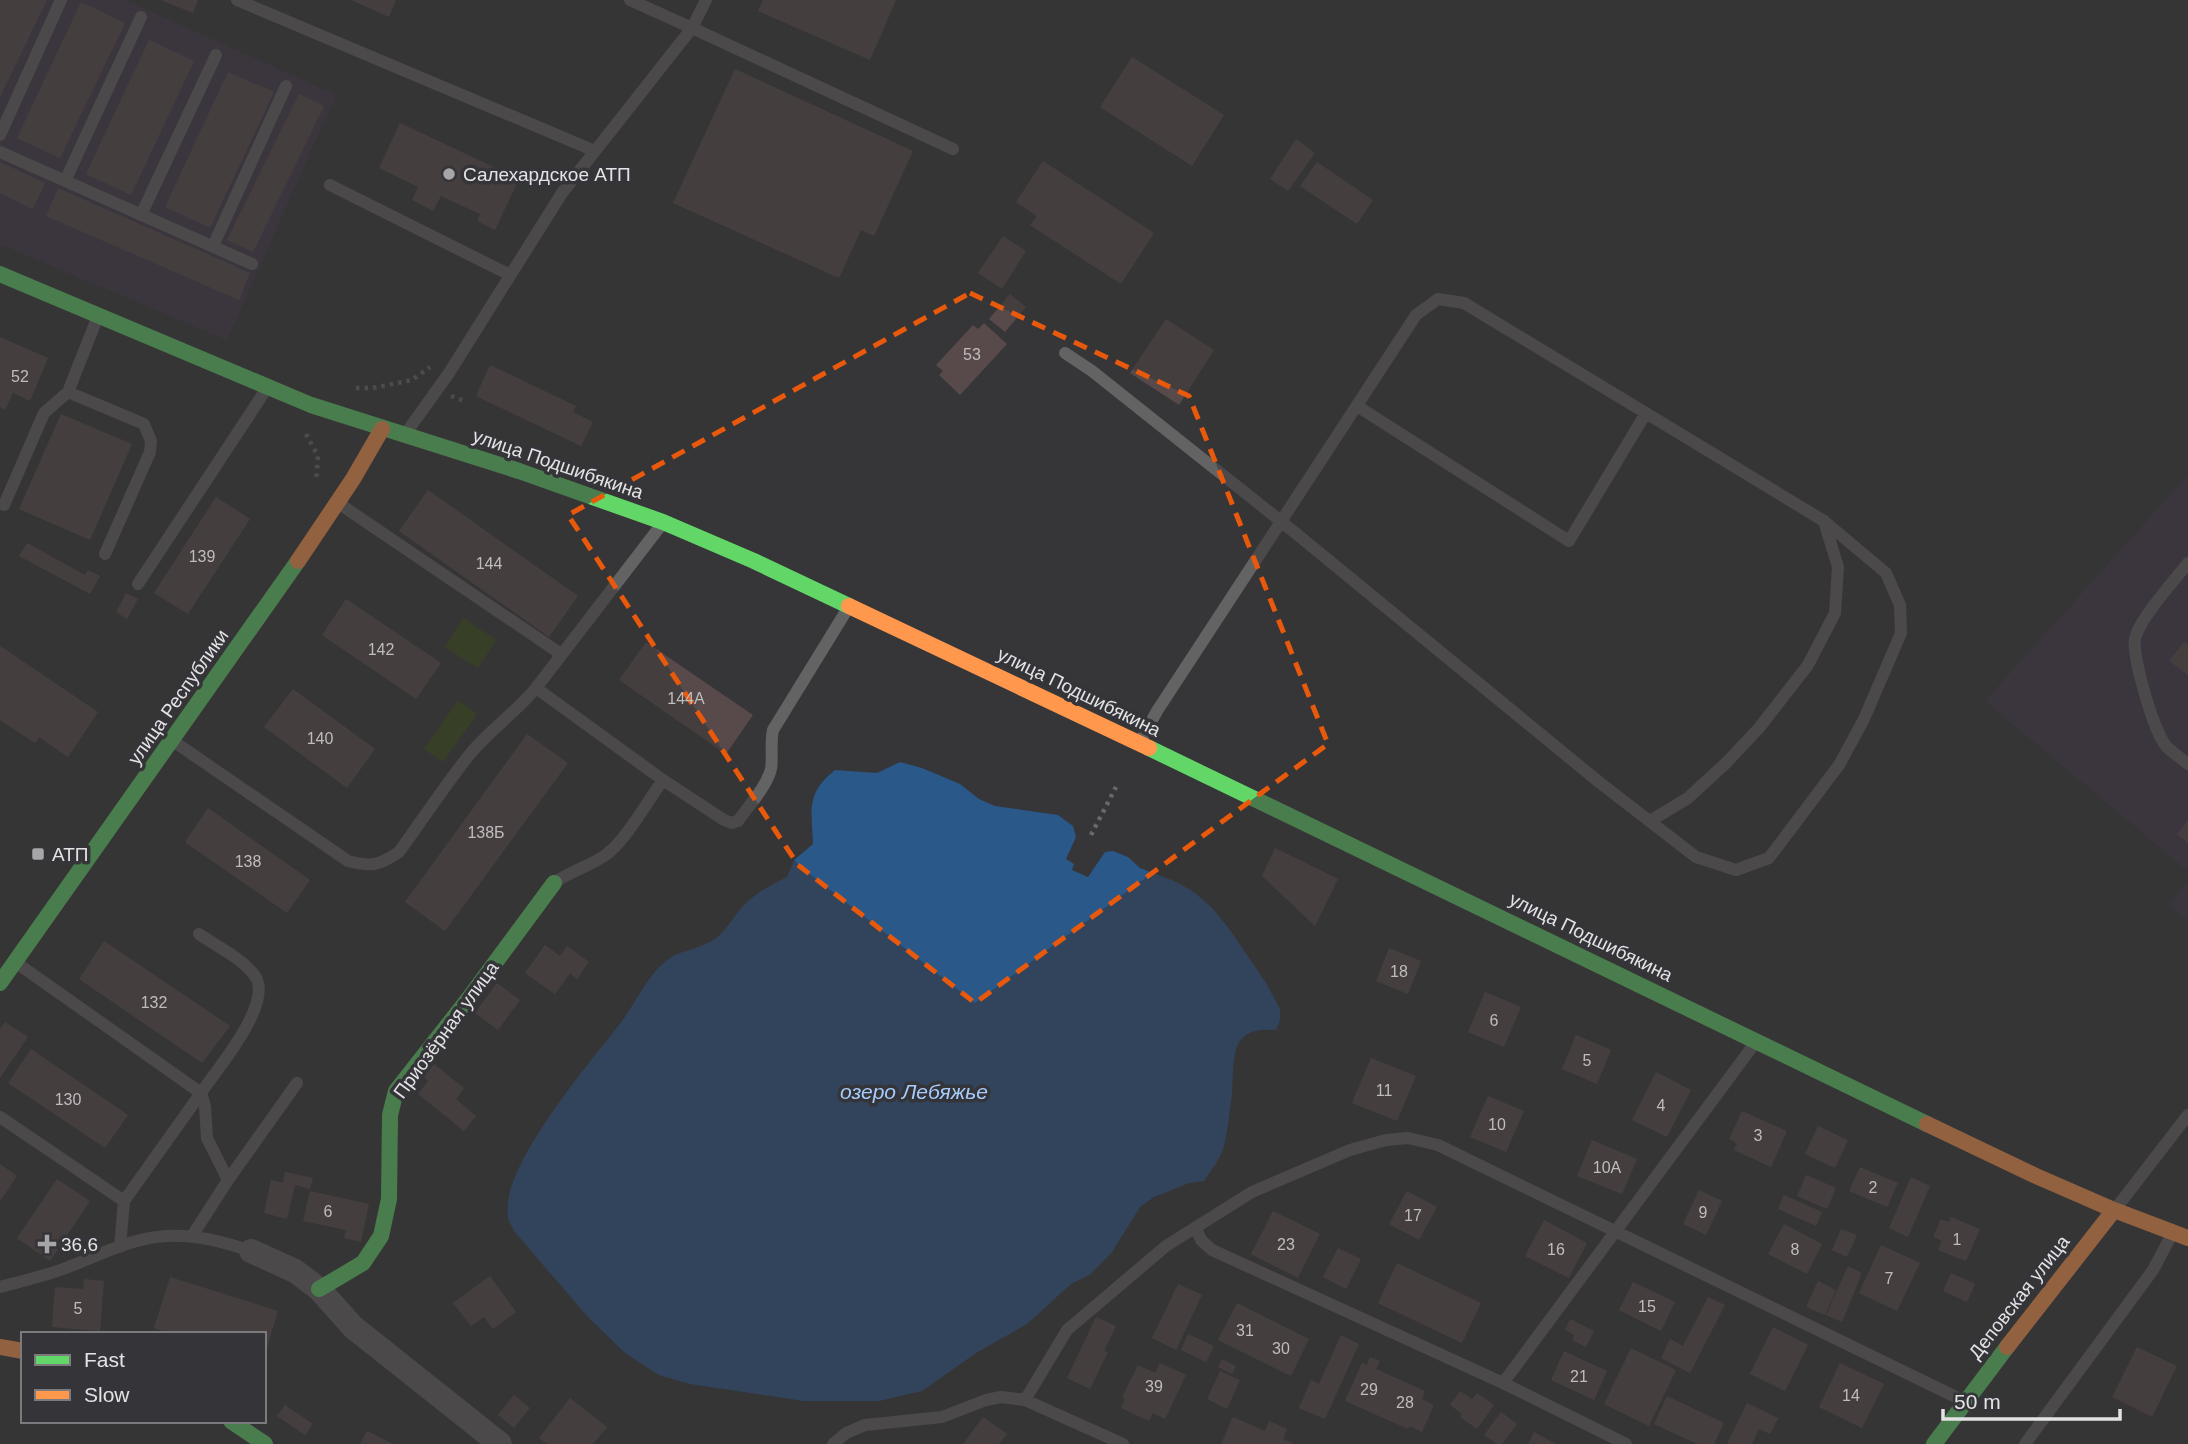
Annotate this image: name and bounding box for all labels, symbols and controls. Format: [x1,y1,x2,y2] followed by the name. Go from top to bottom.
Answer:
[463,164,631,185] place label: Салехардское АТП
[441,166,457,182] marker: Салехардское АТП
[963,346,981,363] house number: 53
[11,368,29,385] house number: 52
[470,425,646,503] street label: улица Подшибякина
[189,548,215,565] house number: 139
[476,555,502,572] house number: 144
[123,625,233,769] street label: улица Республики
[368,641,394,658] house number: 142
[994,643,1164,741] street label: улица Подшибякина
[667,690,705,707] house number: 144А
[307,730,333,747] house number: 140
[467,824,505,841] house number: 138Б
[52,844,88,865] place label: АТП
[30,846,46,862] marker: АТП
[235,853,261,870] house number: 138
[1506,888,1676,986] street label: улица Подшибякина
[389,957,503,1102] street label: Приозёрная улица
[1390,963,1408,980] house number: 18
[141,994,167,1011] house number: 132
[1490,1012,1499,1029] house number: 6
[1583,1052,1592,1069] house number: 5
[840,1080,988,1103] water label: озеро Лебяжье
[1376,1082,1392,1099] house number: 11
[55,1091,81,1108] house number: 130
[1657,1097,1666,1114] house number: 4
[1488,1116,1506,1133] house number: 10
[1754,1127,1763,1144] house number: 3
[1593,1159,1622,1176] house number: 10А
[1869,1179,1878,1196] house number: 2
[324,1203,333,1220] house number: 6
[1699,1204,1708,1221] house number: 9
[1404,1207,1422,1224] house number: 17
[1953,1231,1962,1248] house number: 1
[1964,1231,2074,1363] street label: Деповская улица
[61,1234,98,1255] place label: 36,6
[39,1236,55,1252] marker: 36,6
[1277,1236,1295,1253] house number: 23
[1547,1241,1565,1258] house number: 16
[1791,1241,1800,1258] house number: 8
[1885,1270,1894,1287] house number: 7
[1638,1298,1656,1315] house number: 15
[74,1300,83,1317] house number: 5
[1236,1322,1254,1339] house number: 31
[21,1332,266,1423] legend
[1272,1340,1290,1357] house number: 30
[84,1348,125,1371] text: Fast
[1570,1368,1588,1385] house number: 21
[1145,1378,1163,1395] house number: 39
[1943,1378,2120,1422] scale bar
[1360,1381,1378,1398] house number: 29
[84,1383,130,1406] text: Slow
[1842,1387,1860,1404] house number: 14
[1954,1390,2001,1413] text: 50 m
[1396,1394,1414,1411] house number: 28

